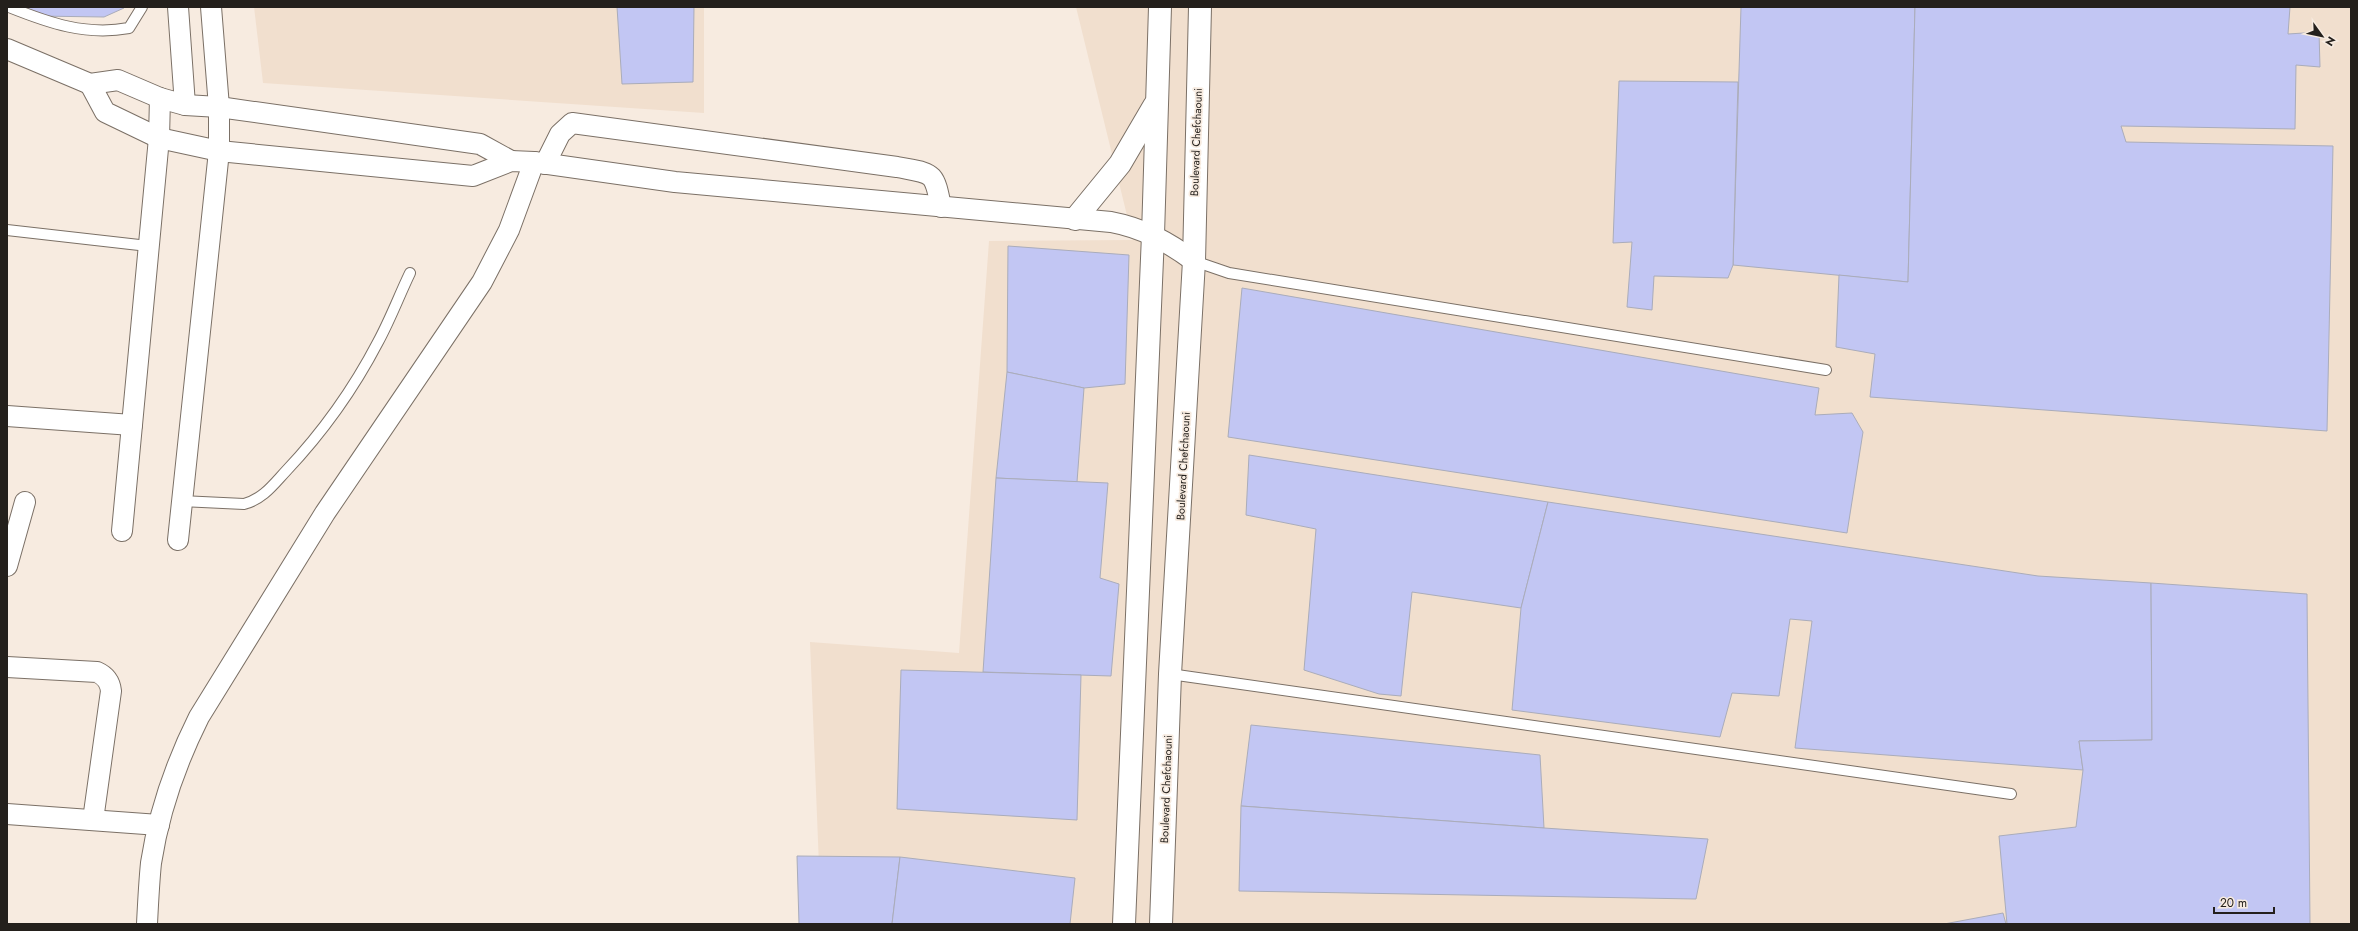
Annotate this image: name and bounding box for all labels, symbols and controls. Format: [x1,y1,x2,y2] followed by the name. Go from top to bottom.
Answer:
[2302,16,2342,56] north arrow
[2321,33,2339,49] text: N
[1186,87,1206,196] street label: Boulevard Chefchaouni
[1172,411,1194,520] street label: Boulevard Chefchaouni
[1156,734,1176,843] street label: Boulevard Chefchaouni
[2214,889,2274,915] scale bar
[2220,894,2247,912] text: 20 m

